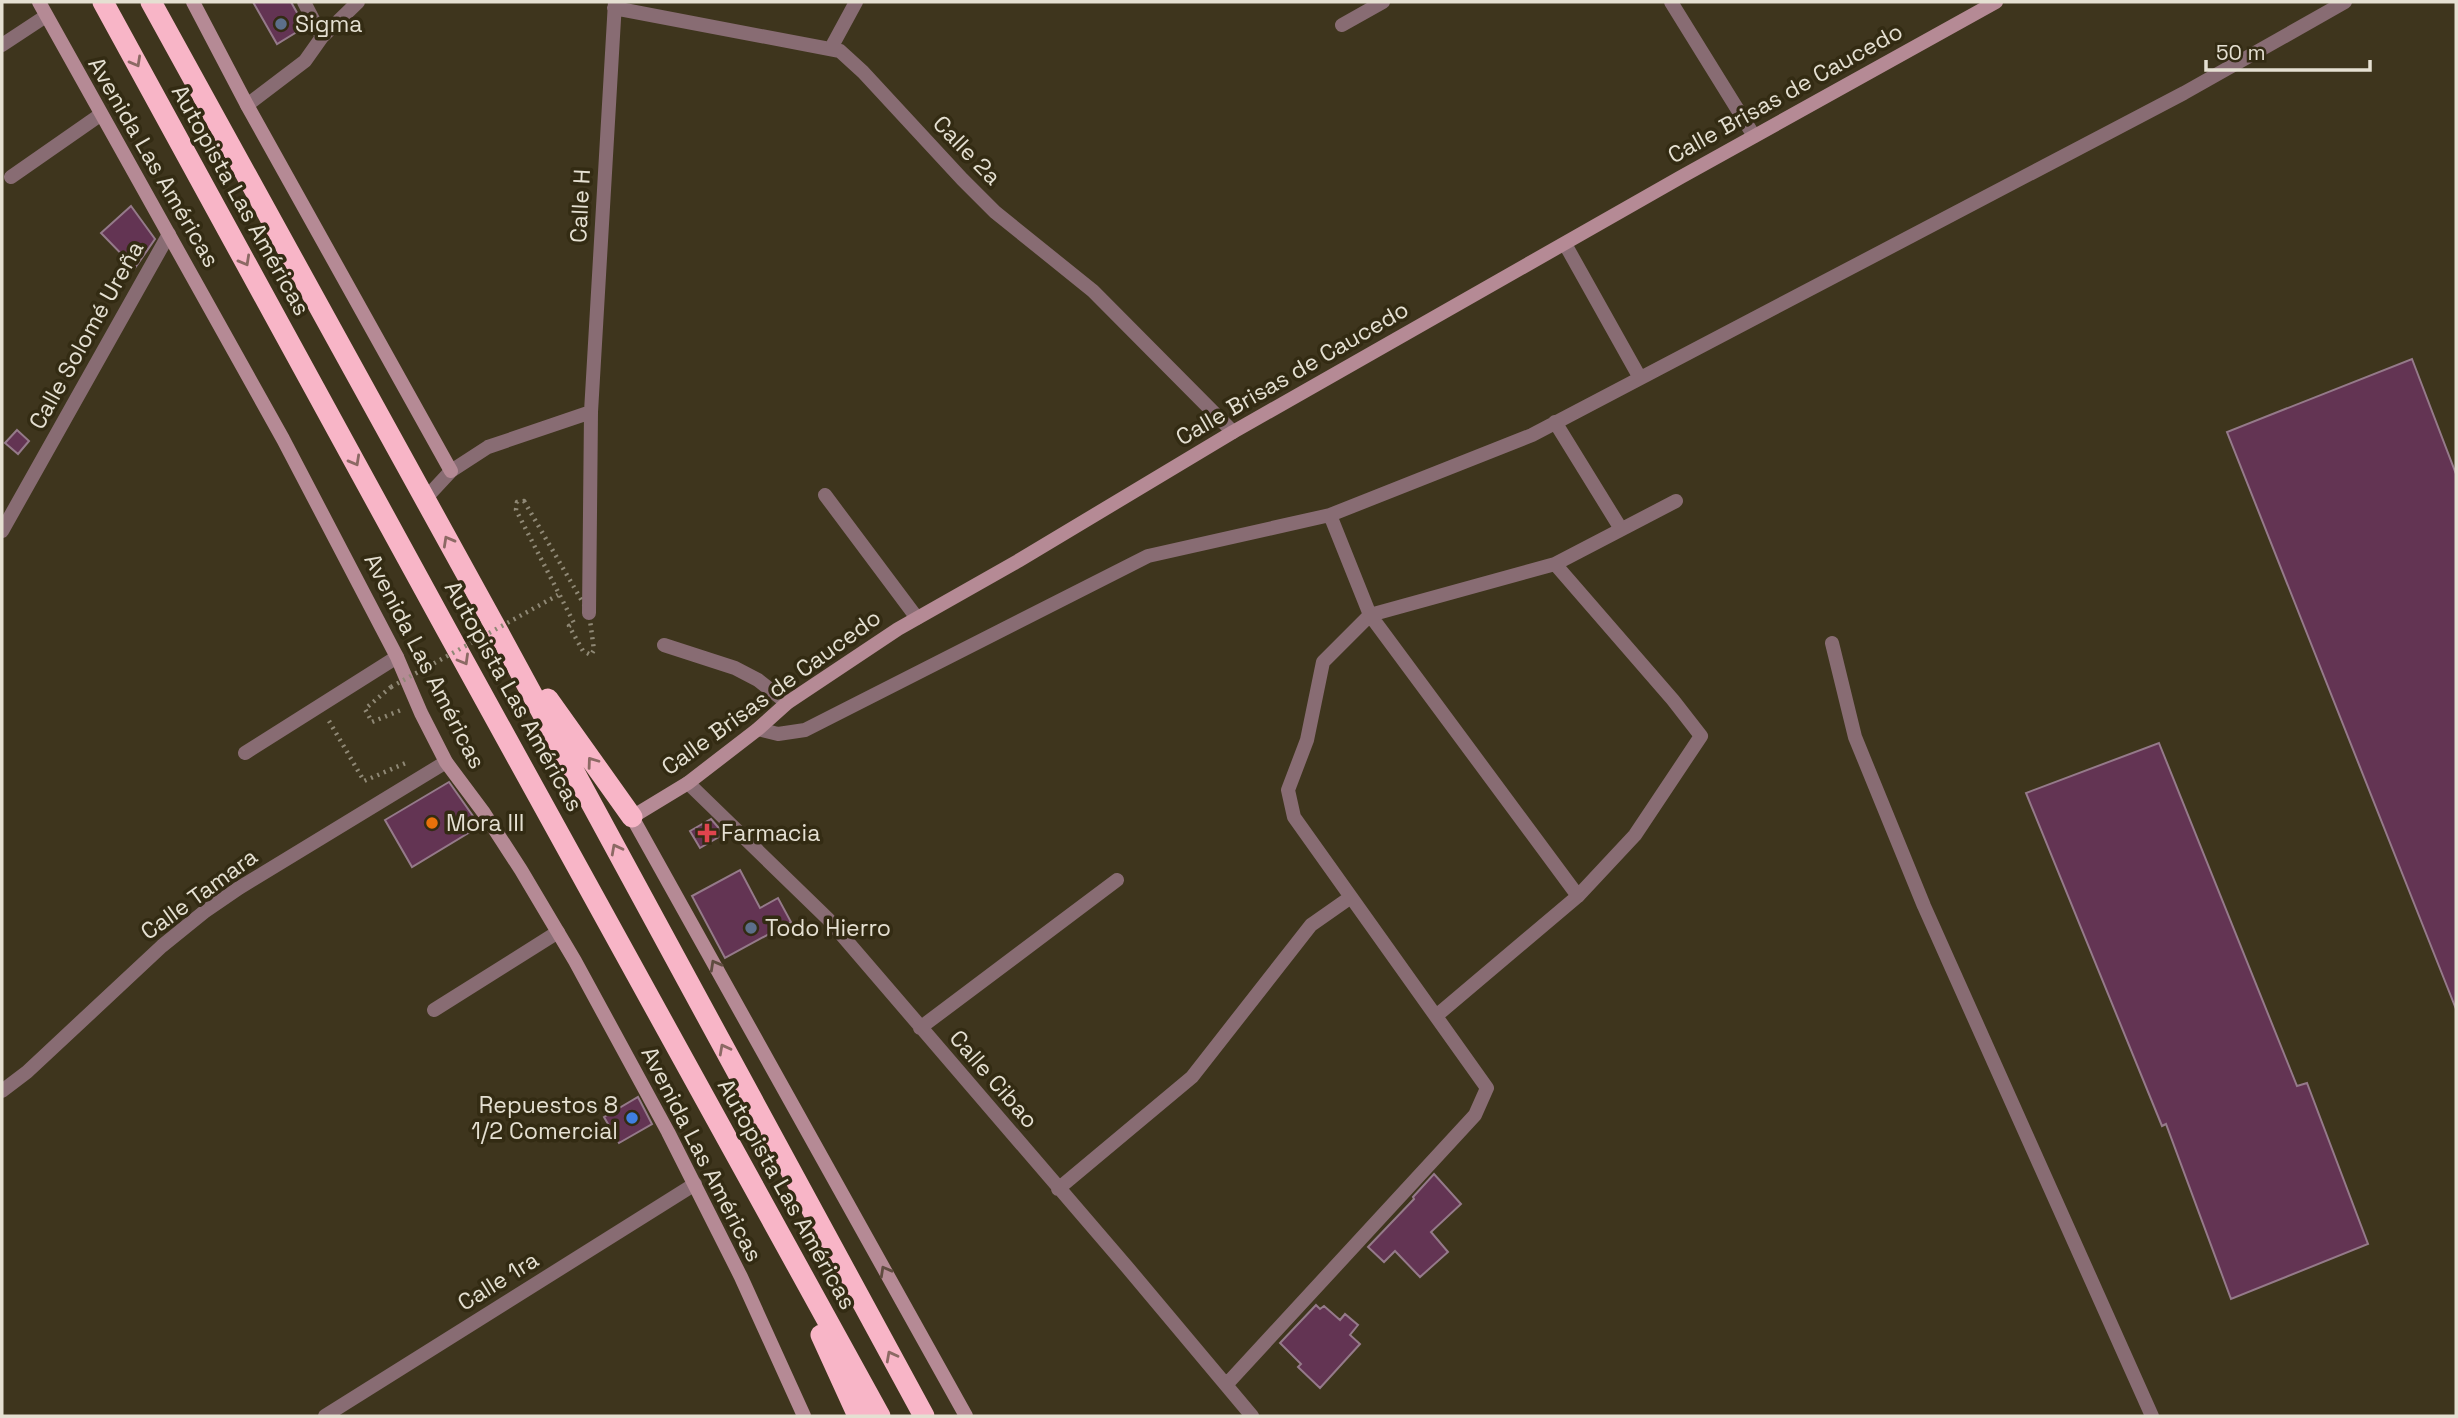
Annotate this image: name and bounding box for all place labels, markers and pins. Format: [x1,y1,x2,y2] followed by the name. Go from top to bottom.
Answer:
[295,9,363,39] place label: Sigma
[273,16,289,32] marker: Sigma
[446,808,524,838] place label: Mora III
[424,815,440,831] marker: Mora III
[721,818,820,848] place label: Farmacia
[699,825,715,841] marker: Farmacia
[765,913,891,943] place label: Todo Hierro
[743,920,759,936] marker: Todo Hierro
[471,1090,618,1146] place label: Repuestos 8 1/2 Comercial
[624,1110,640,1126] marker: Repuestos 8 1/2 Comercial

